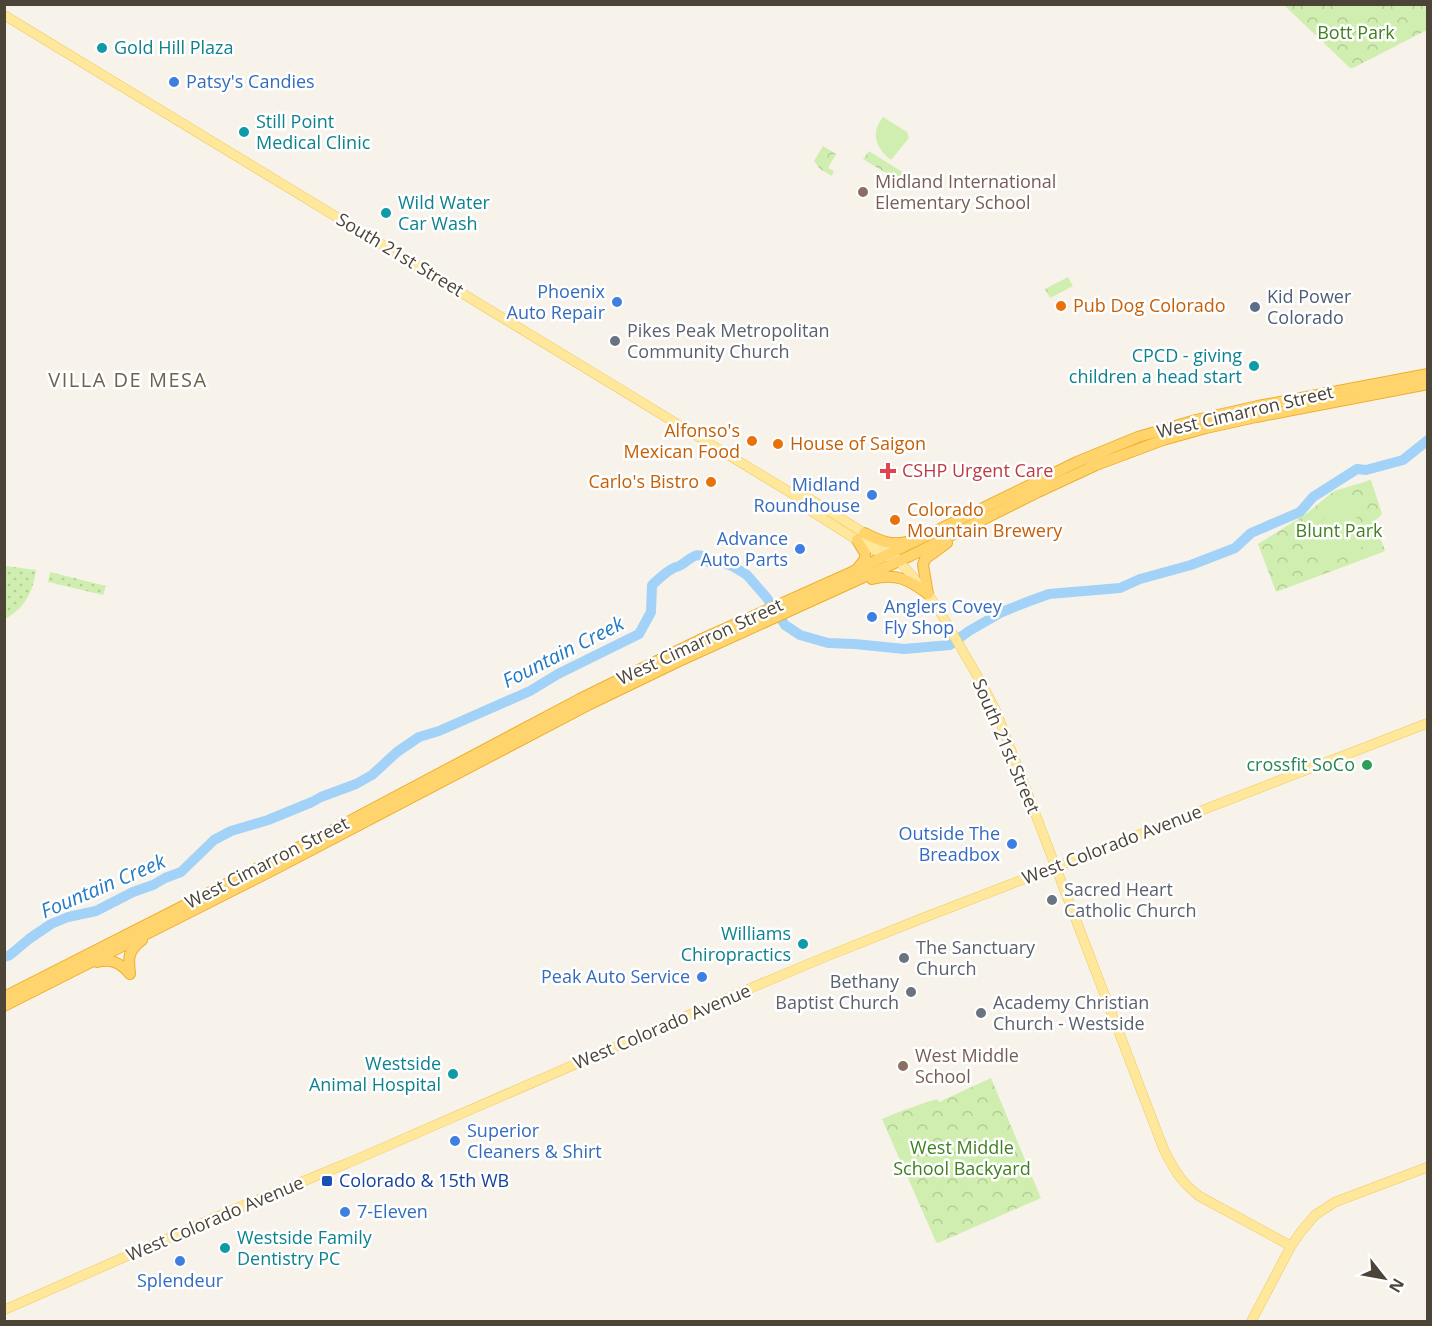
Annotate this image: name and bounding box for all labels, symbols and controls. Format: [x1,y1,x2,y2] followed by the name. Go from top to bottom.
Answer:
[1317,20,1395,44] park label: Bott Park
[114,35,234,59] place label: Gold Hill Plaza
[95,41,109,55] marker: Gold Hill Plaza
[186,69,315,93] place label: Patsy's Candies
[167,75,181,89] marker: Patsy's Candies
[256,109,371,154] place label: Still Point Medical Clinic
[237,125,251,139] marker: Still Point Medical Clinic
[875,169,1056,214] place label: Midland International Elementary School
[856,185,870,199] marker: Midland International Elementary School
[398,190,491,235] place label: Wild Water Car Wash
[379,206,393,220] marker: Wild Water Car Wash
[332,207,469,302] street label: South 21st Street
[507,279,606,324] place label: Phoenix Auto Repair
[1267,284,1352,329] place label: Kid Power Colorado
[1073,293,1226,317] place label: Pub Dog Colorado
[610,295,624,309] marker: Phoenix Auto Repair
[1054,299,1068,313] marker: Pub Dog Colorado
[1248,300,1262,314] marker: Kid Power Colorado
[627,318,830,363] place label: Pikes Peak Metropolitan Community Church
[608,334,622,348] marker: Pikes Peak Metropolitan Community Church
[1069,343,1242,388] place label: CPCD - giving children a head start
[1247,359,1261,373] marker: CPCD - giving children a head start
[48,366,208,393] district label: VILLA DE MESA
[1154,379,1335,443] street label: West Cimarron Street
[623,418,740,463] place label: Alfonso's Mexican Food
[790,431,926,455] place label: House of Saigon
[745,434,759,448] marker: Alfonso's Mexican Food
[771,437,785,451] marker: House of Saigon
[902,458,1053,482] place label: CSHP Urgent Care
[879,462,897,480] marker: CSHP Urgent Care
[588,469,699,493] place label: Carlo's Bistro
[753,472,860,517] place label: Midland Roundhouse
[704,475,718,489] marker: Carlo's Bistro
[865,488,879,502] marker: Midland Roundhouse
[907,497,1063,542] place label: Colorado Mountain Brewery
[888,513,902,527] marker: Colorado Mountain Brewery
[1296,518,1383,542] park label: Blunt Park
[700,526,788,571] place label: Advance Auto Parts
[793,542,807,556] marker: Advance Auto Parts
[613,592,786,690] street label: West Cimarron Street
[884,594,1003,639] place label: Anglers Covey Fly Shop
[497,609,629,694] water label: Fountain Creek
[865,610,879,624] marker: Anglers Covey Fly Shop
[968,674,1046,817] street label: South 21st Street
[1246,752,1355,776] place label: crossfit SoCo
[1360,758,1374,772] marker: crossfit SoCo
[1018,799,1205,889] street label: West Colorado Avenue
[181,810,352,914] street label: West Cimarron Street
[899,821,1001,866] place label: Outside The Breadbox
[1005,837,1019,851] marker: Outside The Breadbox
[36,847,170,924] water label: Fountain Creek
[1064,877,1196,922] place label: Sacred Heart Catholic Church
[1045,893,1059,907] marker: Sacred Heart Catholic Church
[681,921,791,966] place label: Williams Chiropractics
[916,935,1036,980] place label: The Sanctuary Church
[796,937,810,951] marker: Williams Chiropractics
[897,951,911,965] marker: The Sanctuary Church
[541,964,690,988] place label: Peak Auto Service
[775,969,900,1014] place label: Bethany Baptist Church
[695,970,709,984] marker: Peak Auto Service
[569,978,754,1074] street label: West Colorado Avenue
[904,985,918,999] marker: Bethany Baptist Church
[993,990,1149,1035] place label: Academy Christian Church - Westside
[974,1006,988,1020] marker: Academy Christian Church - Westside
[915,1043,1019,1088] place label: West Middle School
[309,1051,441,1096] place label: Westside Animal Hospital
[896,1059,910,1073] marker: West Middle School
[446,1067,460,1081] marker: Westside Animal Hospital
[467,1118,602,1163] place label: Superior Cleaners & Shirt
[448,1134,462,1148] marker: Superior Cleaners & Shirt
[893,1135,1031,1180] park label: West Middle School Backyard
[339,1168,509,1192] place label: Colorado & 15th WB
[122,1170,307,1266] street label: West Colorado Avenue
[320,1174,334,1188] marker: Colorado & 15th WB
[357,1199,428,1223] place label: 7-Eleven
[338,1205,352,1219] marker: 7-Eleven
[237,1225,373,1270] place label: Westside Family Dentistry PC
[218,1241,232,1255] marker: Westside Family Dentistry PC
[1354,1248,1414,1308] north arrow
[173,1254,187,1268] marker: Splendeur
[137,1268,224,1292] place label: Splendeur
[1384,1274,1410,1297] text: N

